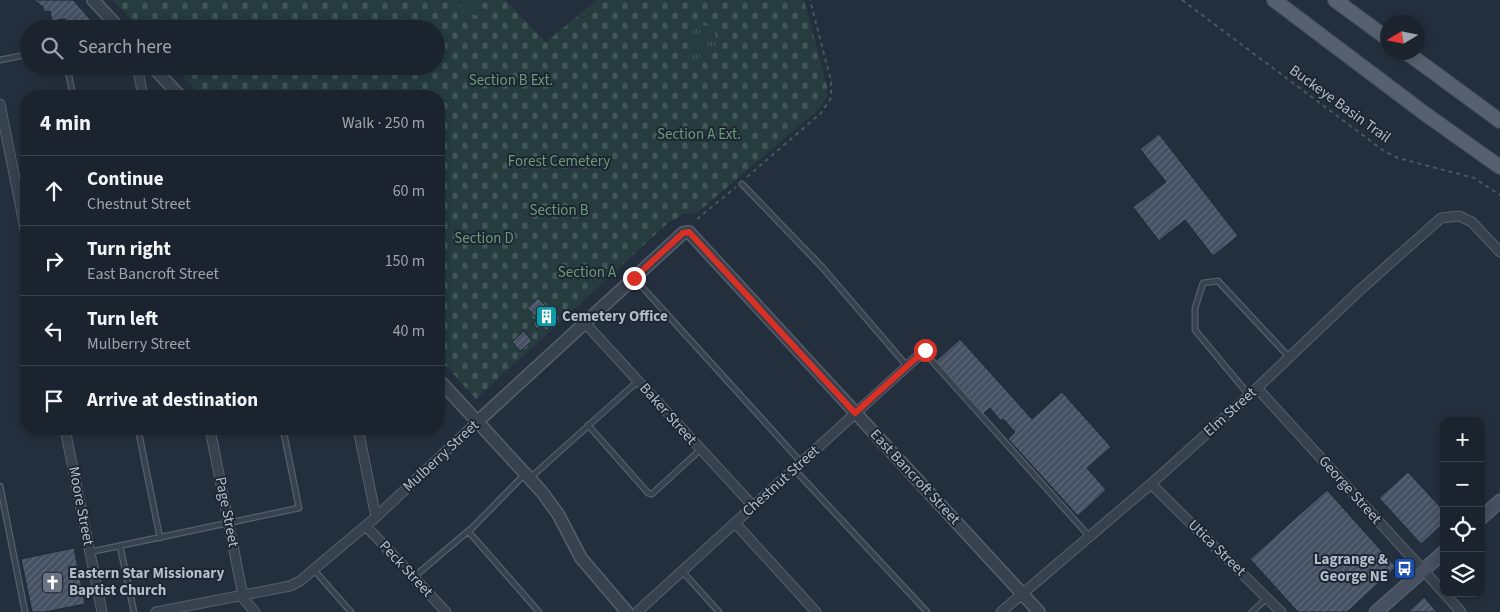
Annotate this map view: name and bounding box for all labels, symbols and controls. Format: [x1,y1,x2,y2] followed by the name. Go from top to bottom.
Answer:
[1380,15,1425,60] north arrow
[20,20,445,75] search box
[38,34,66,62] icon: search
[78,34,172,61] text: Search here
[1285,60,1395,148] street label: Buckeye Basin Trail
[469,70,553,91] park label: Section B Ext.
[40,108,91,138] text: 4 min
[342,112,425,134] text: Walk · 250 m
[657,124,741,145] park label: Section A Ext.
[508,151,610,172] park label: Forest Cemetery
[87,166,164,193] text: Continue
[40,177,68,205] icon: ahead
[393,180,425,202] text: 60 m
[87,193,191,215] text: Chestnut Street
[529,200,589,221] park label: Section B
[454,228,514,249] park label: Section D
[87,236,171,263] text: Turn right
[40,247,68,275] icon: right
[385,250,425,272] text: 150 m
[558,262,617,283] park label: Section A
[87,263,219,285] text: East Bancroft Street
[623,267,646,290] route end
[534,304,558,328] building icon: Cemetery Office
[87,306,158,333] text: Turn left
[562,306,668,327] place label: Cemetery Office
[40,317,68,345] icon: left
[393,320,425,342] text: 40 m
[87,333,190,355] text: Mulberry Street
[914,339,937,362] route start
[635,378,701,450] street label: Baker Street
[1199,383,1261,441] street label: Elm Street
[40,387,68,415] icon: arrive
[87,387,258,414] text: Arrive at destination
[398,415,484,497] street label: Mulberry Street
[1440,417,1485,597] map controls
[1440,417,1485,462] button: +
[865,425,965,529] street label: East Bancroft Street
[738,441,824,521] street label: Chestnut Street
[1314,451,1386,529] street label: George Street
[1440,462,1485,507] button: −
[63,465,99,547] street label: Moore Street
[210,475,244,549] street label: Page Street
[1440,507,1485,552] button: locate
[1183,515,1251,581] street label: Utica Street
[374,536,438,602] street label: Peck Street
[1314,549,1388,587] place label: Lagrange & George NE
[1440,552,1485,597] button: layers
[1392,556,1416,580] bus stop icon: Lagrange & George NE
[69,563,224,601] place label: Eastern Star Missionary Baptist Church
[41,570,65,594] church icon: Eastern Star Missionary Baptist Church

